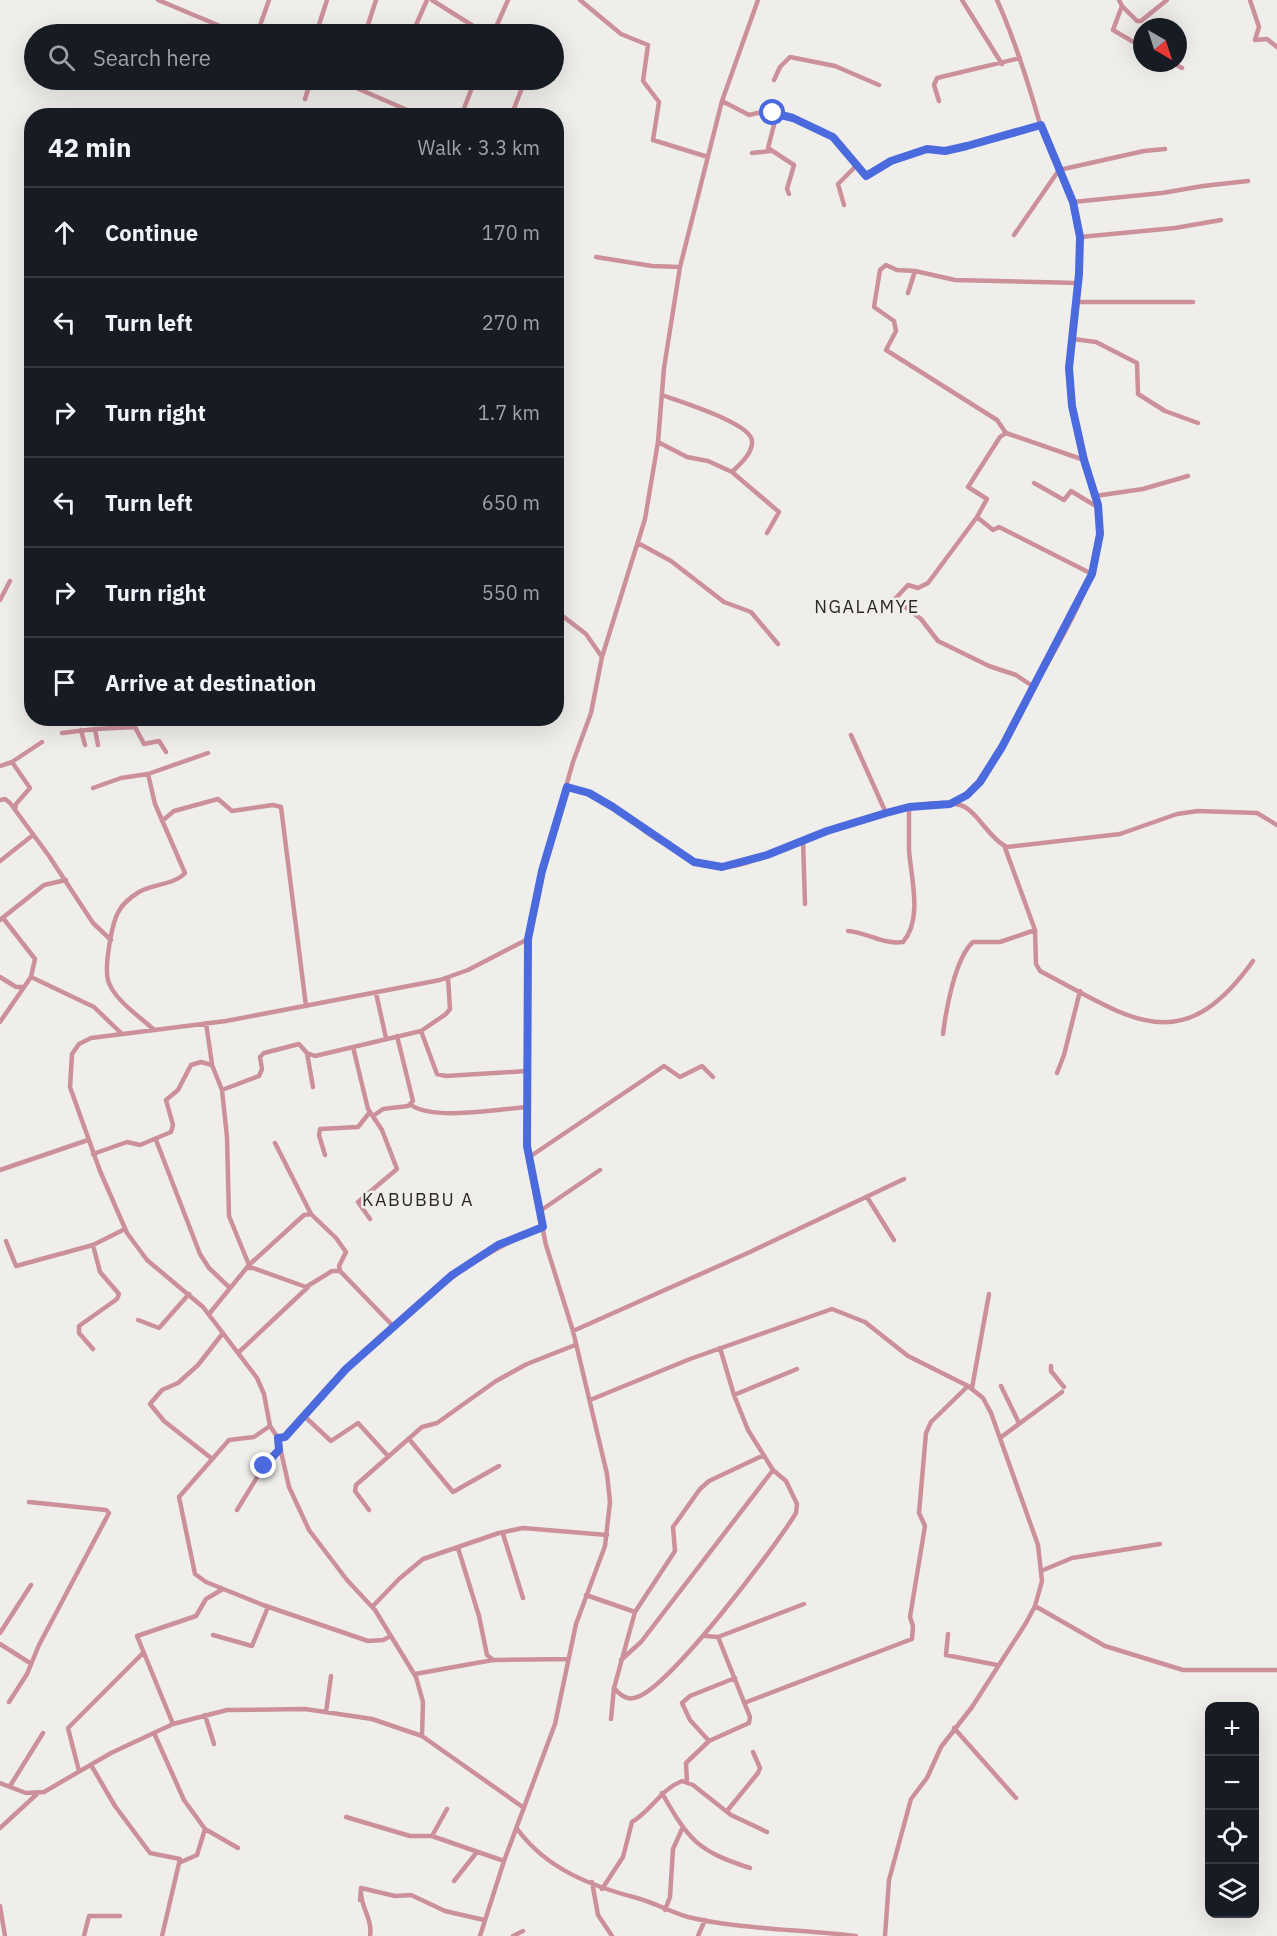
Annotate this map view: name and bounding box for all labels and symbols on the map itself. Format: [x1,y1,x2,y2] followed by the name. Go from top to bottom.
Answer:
[1133,18,1187,72] north arrow
[759,99,785,125] route start
[814,595,920,618] district label: NGALAMYE
[362,1188,474,1211] district label: KABUBBU A
[250,1452,276,1478] route end

